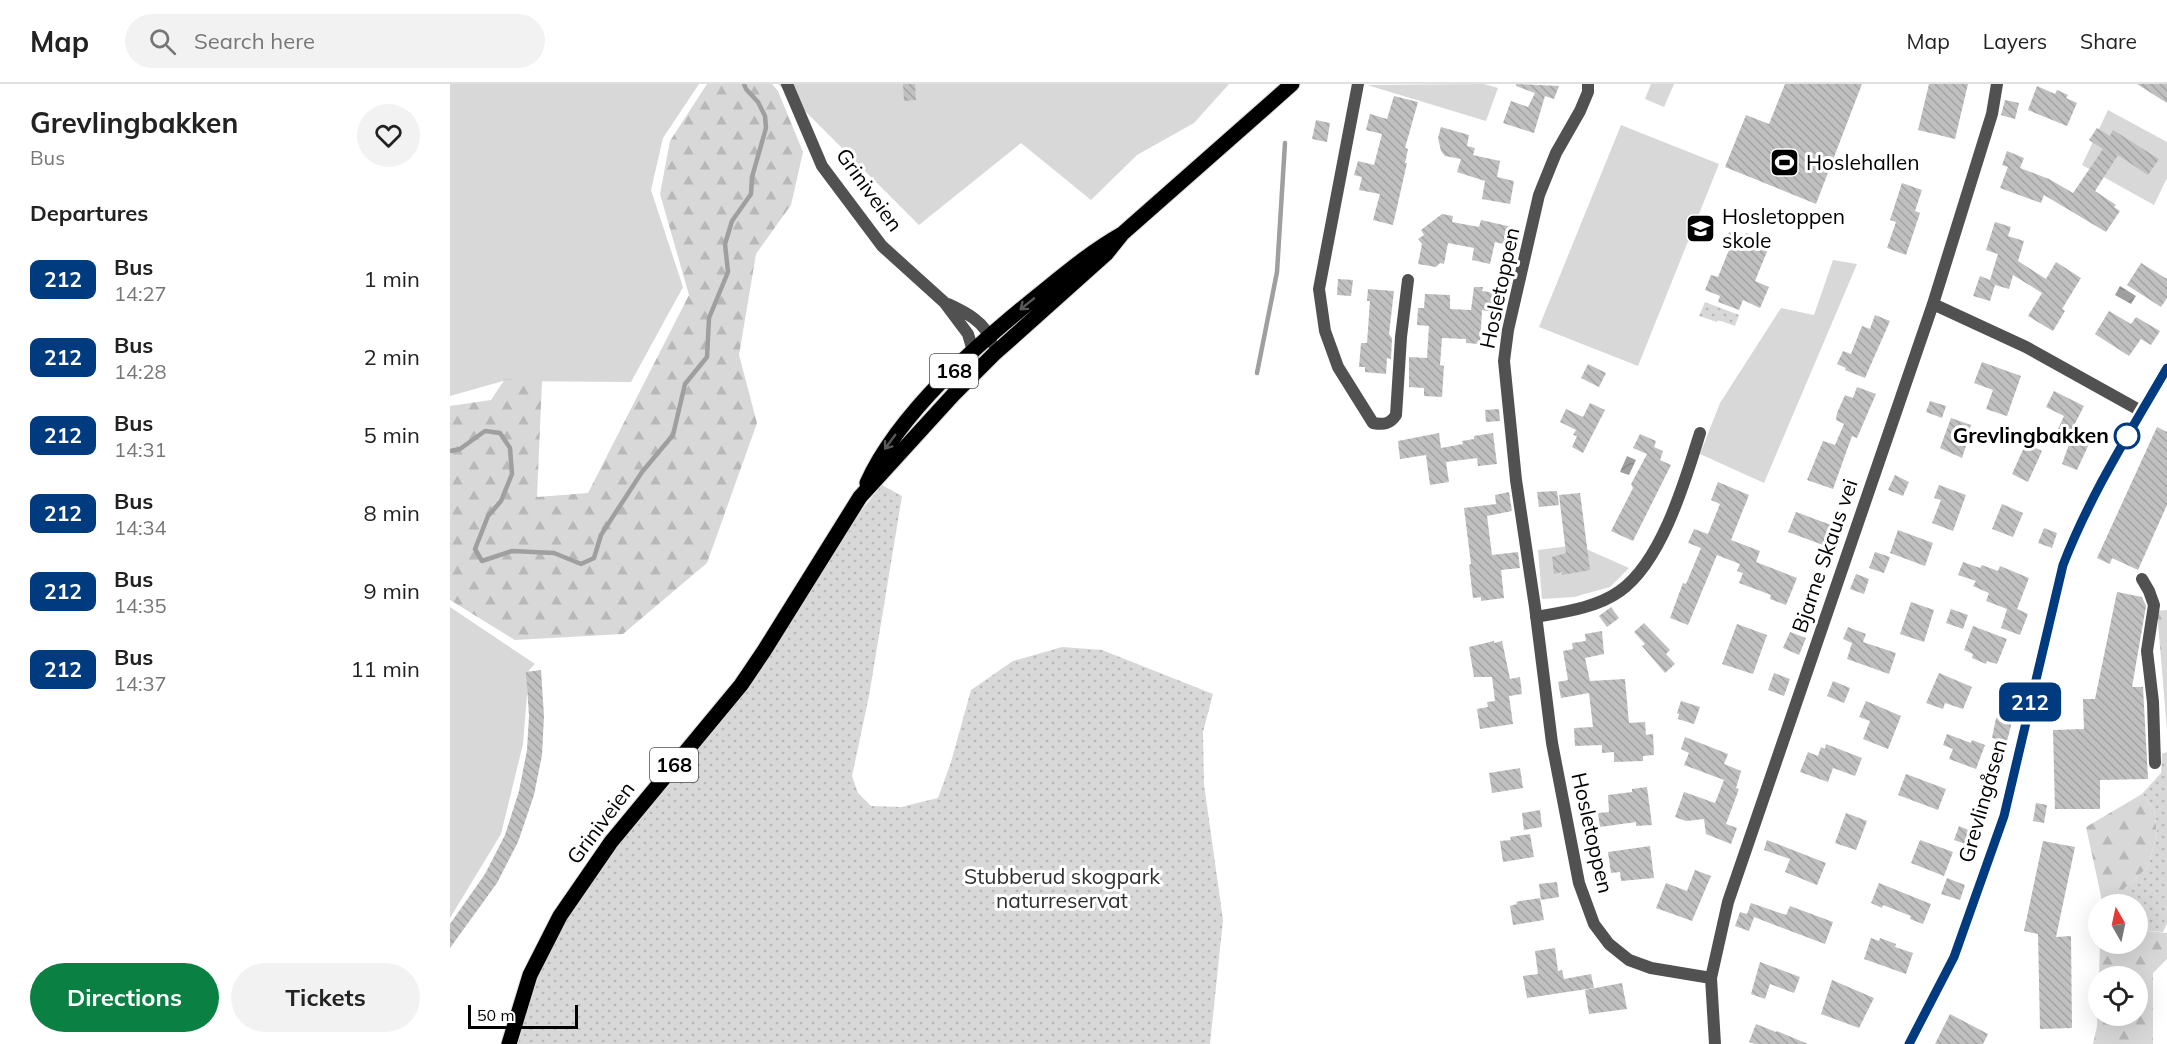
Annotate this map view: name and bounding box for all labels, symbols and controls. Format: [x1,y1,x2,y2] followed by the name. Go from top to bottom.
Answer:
[125,14,545,68] search box
[30,24,89,59] text: Map
[146,25,179,58] icon: search
[194,27,315,55] text: Search here
[1907,28,1950,54] text: Map
[1983,28,2047,54] text: Layers
[2080,28,2137,54] text: Share
[357,104,420,167] button: heart
[30,105,238,140] text: Grevlingbakken
[831,143,909,236] street label: Griniveien
[30,145,65,170] text: Bus
[1769,147,1801,179] sports icon: Hoslehallen
[1806,149,1920,175] place label: Hoslehallen
[30,199,148,227] text: Departures
[1722,203,1845,253] place label: Hosletoppen skole
[1685,213,1717,245] school or university icon: Hosletoppen skole
[1474,225,1525,351] street label: Hosletoppen
[114,253,153,281] text: Bus
[364,265,420,293] text: 1 min
[44,266,82,292] text: 212
[114,281,167,306] text: 14:27
[1020,298,1036,311] one-way arrow
[114,331,153,359] text: Bus
[364,343,420,371] text: 2 min
[44,344,82,370] text: 212
[930,354,978,388] road number: 168
[114,359,167,384] text: 14:28
[114,409,153,437] text: Bus
[364,421,420,449] text: 5 min
[44,422,82,448] text: 212
[1953,422,2109,448] place label: Grevlingbakken
[2114,423,2140,449] marker: Grevlingbakken
[884,434,897,450] one-way arrow
[114,437,167,462] text: 14:31
[1786,476,1862,636] street label: Bjarne Skaus vei
[114,487,153,515] text: Bus
[364,499,420,527] text: 8 min
[44,500,82,526] text: 212
[114,515,167,540] text: 14:34
[114,565,153,593] text: Bus
[364,577,420,605] text: 9 min
[44,578,82,604] text: 212
[114,593,167,618] text: 14:35
[114,643,153,671] text: Bus
[350,655,420,683] text: 11 min
[44,656,82,682] text: 212
[114,671,167,696] text: 14:37
[1996,682,2064,722] line badge: 212
[2011,689,2049,715] text: 212
[1952,736,2012,865] street label: Grevlingåsen
[650,748,698,782] road number: 168
[1566,770,1619,896] street label: Hosletoppen
[561,776,640,869] street label: Griniveien
[964,863,1160,913] park label: Stubberud skogpark naturreservat
[2088,894,2148,954] north arrow
[2088,894,2148,1026] map controls
[30,963,219,1032] button: Directions
[231,963,420,1032] button: Tickets
[2088,966,2148,1026] button: locate
[468,1002,578,1030] scale bar
[477,1005,514,1025] text: 50 m

